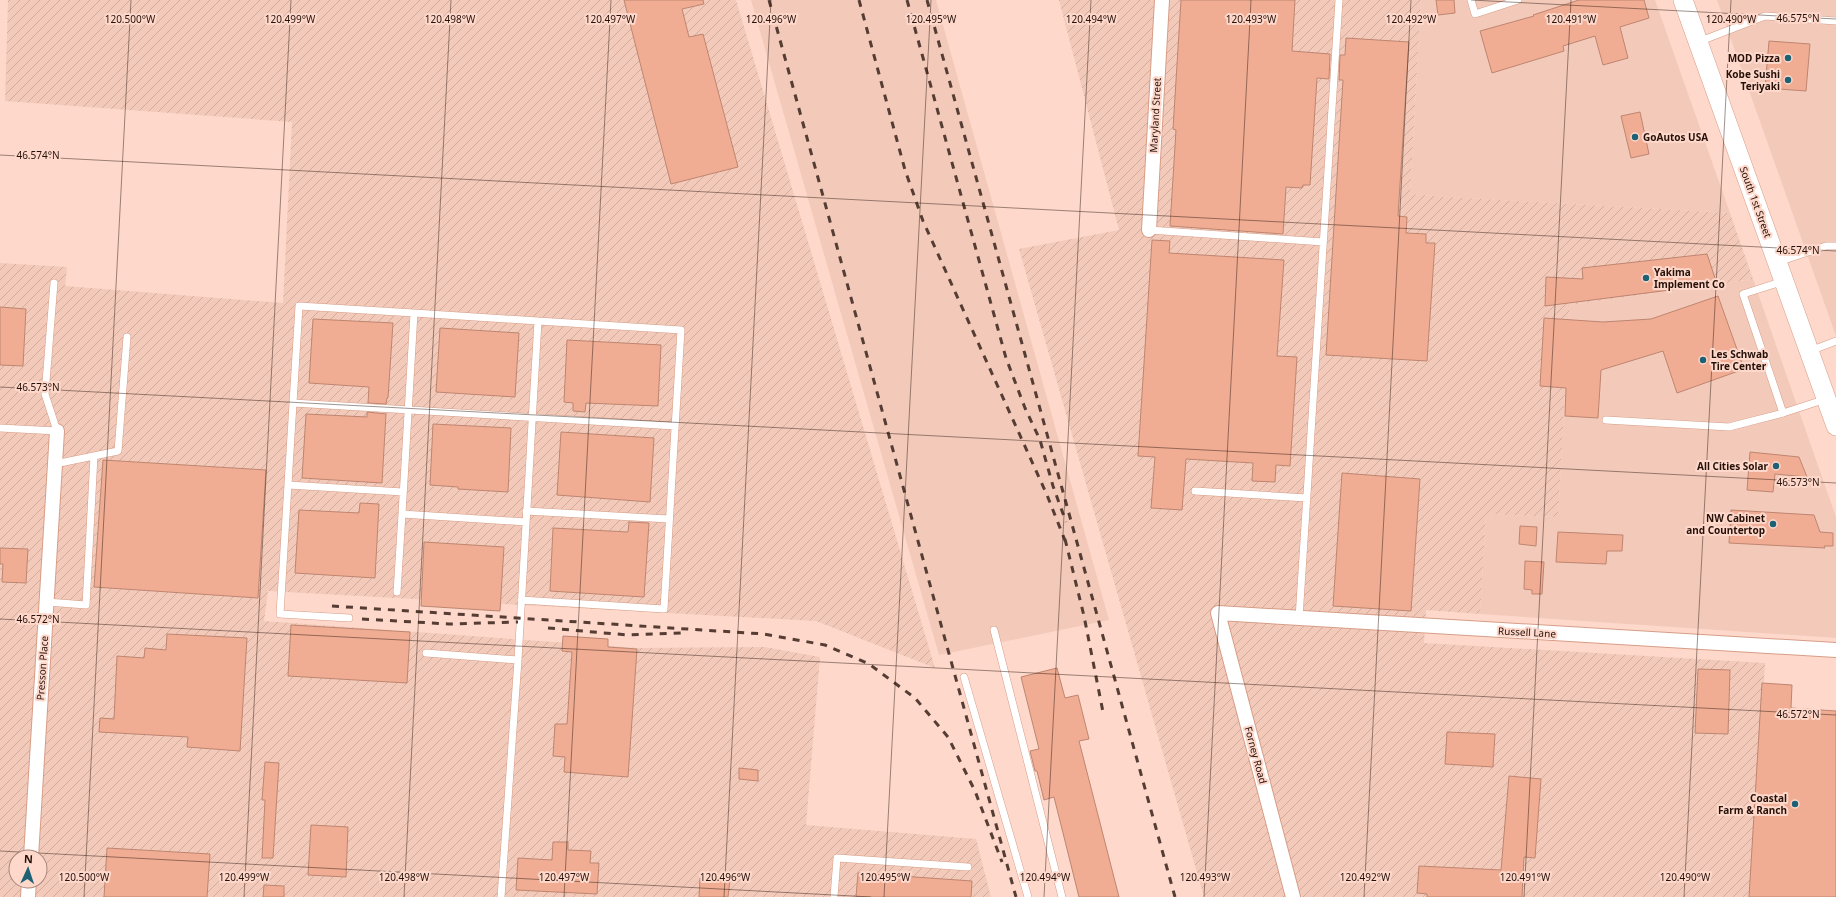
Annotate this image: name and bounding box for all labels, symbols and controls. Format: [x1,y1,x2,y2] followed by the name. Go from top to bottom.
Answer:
[1776,11,1820,25] text: 46.575°N
[105,12,156,26] text: 120.500°W
[265,12,316,26] text: 120.499°W
[425,12,476,26] text: 120.498°W
[585,12,636,26] text: 120.497°W
[746,12,797,26] text: 120.496°W
[906,12,957,26] text: 120.495°W
[1066,12,1117,26] text: 120.494°W
[1226,12,1277,26] text: 120.493°W
[1386,12,1437,26] text: 120.492°W
[1546,12,1597,26] text: 120.491°W
[1706,12,1757,26] text: 120.490°W
[1728,51,1780,65] place label: MOD Pizza
[1783,53,1793,63] marker: MOD Pizza
[1726,67,1780,93] place label: Kobe Sushi Teriyaki
[1783,75,1793,85] marker: Kobe Sushi Teriyaki
[1146,77,1164,153] street label: Maryland Street
[1643,130,1708,144] place label: GoAutos USA
[1630,132,1640,142] marker: GoAutos USA
[16,148,60,162] text: 46.574°N
[1737,164,1775,240] street label: South 1st Street
[1776,243,1820,257] text: 46.574°N
[1654,265,1725,291] place label: Yakima Implement Co
[1641,273,1651,283] marker: Yakima Implement Co
[1711,347,1768,373] place label: Les Schwab Tire Center
[1698,355,1708,365] marker: Les Schwab Tire Center
[16,380,60,394] text: 46.573°N
[1697,459,1769,473] place label: All Cities Solar
[1771,461,1781,471] marker: All Cities Solar
[1776,475,1820,489] text: 46.573°N
[1686,511,1766,537] place label: NW Cabinet and Countertop
[1768,519,1778,529] marker: NW Cabinet and Countertop
[16,612,60,626] text: 46.572°N
[1498,623,1557,641] street label: Russell Lane
[33,635,51,701] street label: Presson Place
[1776,707,1820,721] text: 46.572°N
[1242,725,1270,785] street label: Forney Road
[1718,791,1787,817] place label: Coastal Farm & Ranch
[1790,799,1800,809] marker: Coastal Farm & Ranch
[8,849,48,889] north arrow
[24,851,33,866] text: N
[59,870,110,884] text: 120.500°W
[219,870,270,884] text: 120.499°W
[379,870,430,884] text: 120.498°W
[539,870,590,884] text: 120.497°W
[700,870,751,884] text: 120.496°W
[860,870,911,884] text: 120.495°W
[1020,870,1071,884] text: 120.494°W
[1180,870,1231,884] text: 120.493°W
[1340,870,1391,884] text: 120.492°W
[1500,870,1551,884] text: 120.491°W
[1660,870,1711,884] text: 120.490°W

